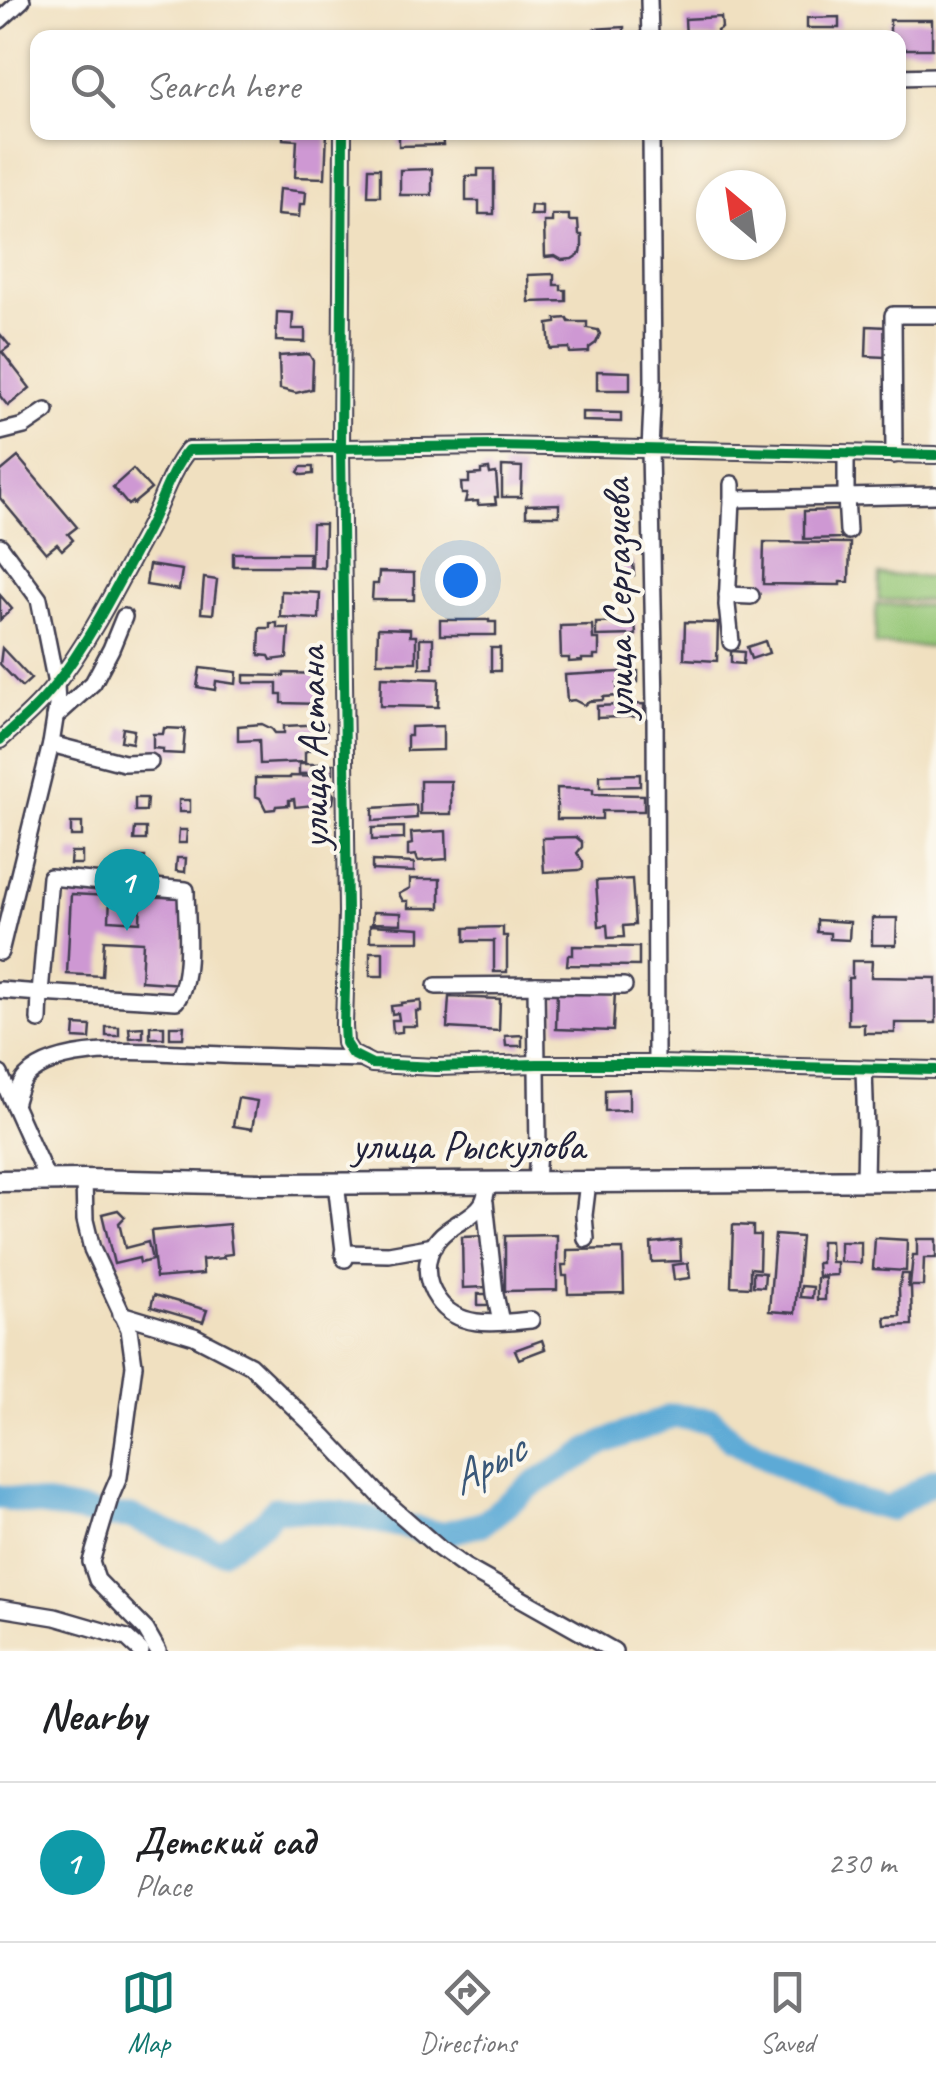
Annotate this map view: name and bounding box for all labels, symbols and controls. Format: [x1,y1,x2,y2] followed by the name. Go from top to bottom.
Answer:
[30,30,906,140] search box
[65,58,120,113] icon: search
[145,62,300,109] text: Search here
[696,170,786,260] north arrow
[589,475,647,723] street label: улица Сергазиева
[435,555,486,606] your location
[285,643,341,853] street label: улица Астана
[94,848,160,931] pin: 1
[349,1119,588,1172] street label: улица Рыскулова
[439,1418,539,1508] water label: Арыс
[40,1690,146,1743] text: Nearby
[135,1818,315,1865] text: Детский сад
[65,1842,80,1883] text: 1
[827,1842,896,1883] text: 230 m
[135,1865,191,1906] text: Place
[121,1965,176,2060] tab: Map
[419,1965,517,2060] tab: Directions
[760,1965,815,2060] tab: Saved

